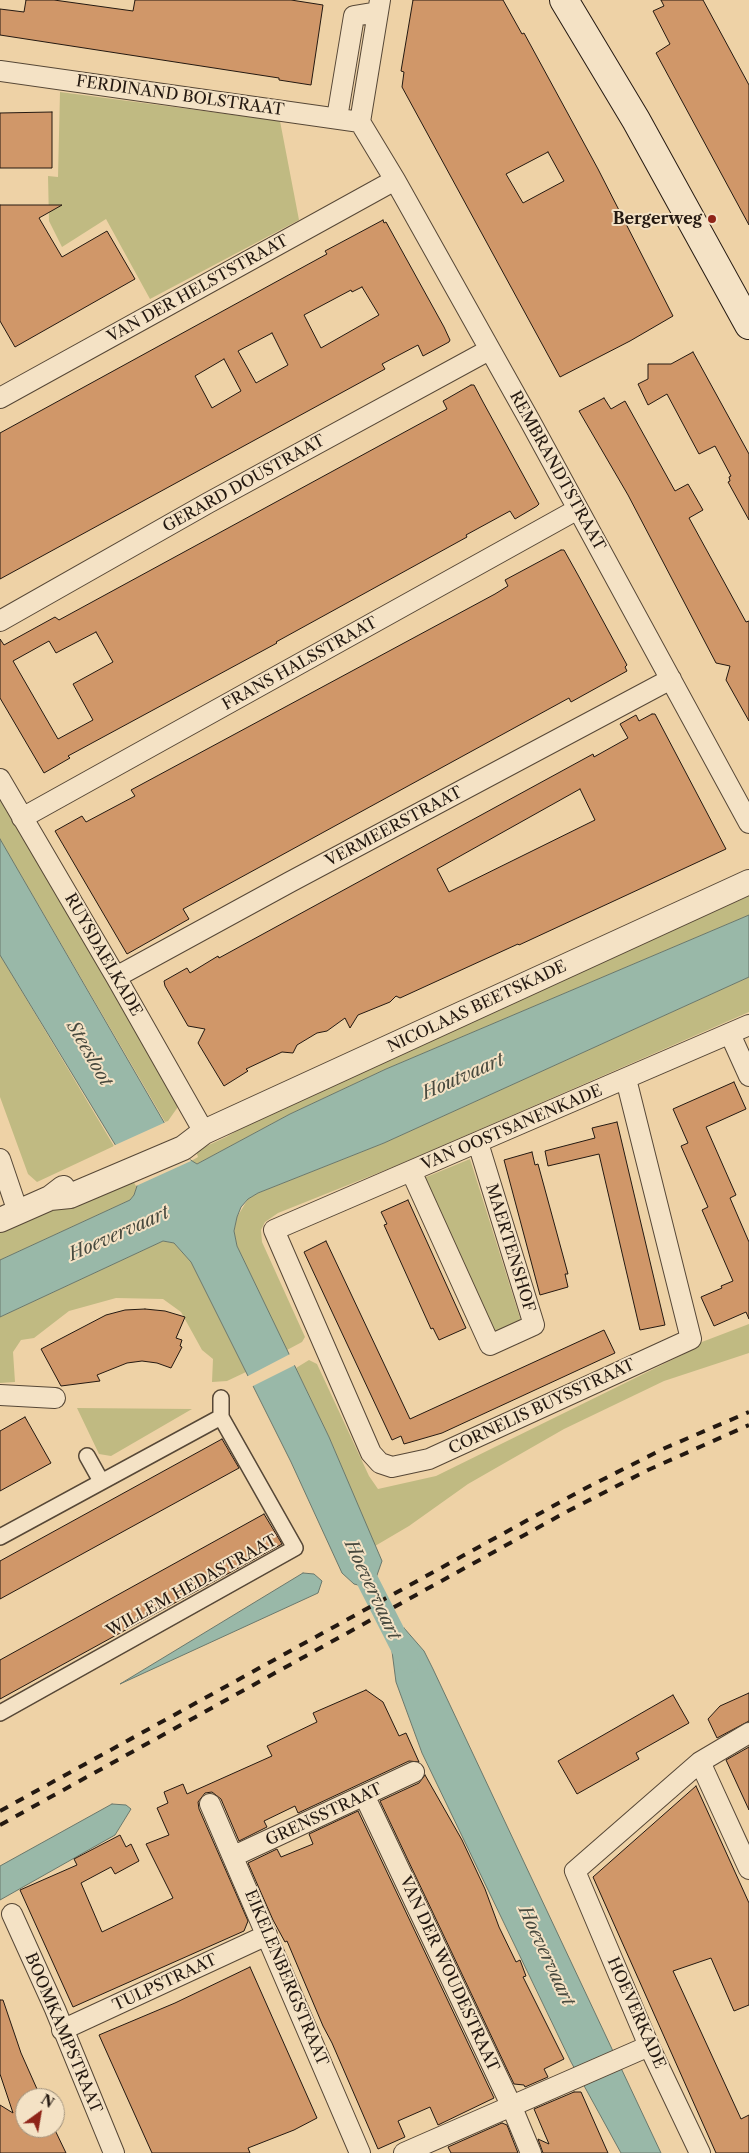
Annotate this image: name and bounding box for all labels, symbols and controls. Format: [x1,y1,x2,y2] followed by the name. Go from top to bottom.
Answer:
[75,72,285,120] street label: FERDINAND BOLSTRAAT
[613,209,702,229] place label: Bergerweg
[706,213,718,225] marker: Bergerweg
[104,231,292,347] street label: VAN DER HELSTSTRAAT
[505,388,609,554] street label: REMBRANDTSTRAAT
[160,431,328,537] street label: GERARD DOUSTRAAT
[219,613,381,715] street label: FRANS HALSSTRAAT
[322,783,466,871] street label: VERMEERSTRAAT
[60,890,146,1020] street label: RUYSDAELKADE
[384,957,570,1057] street label: NICOLAAS BEETSKADE
[62,1018,116,1090] water label: Steesloot
[418,1049,508,1105] water label: Houtvaart
[419,1081,605,1175] street label: VAN OOSTSANENKADE
[481,1181,539,1315] street label: MAERTENSHOF
[65,1202,173,1266] water label: Hoevervaart
[446,1355,638,1459] street label: CORNELIS BUYSSTRAAT
[103,1531,281,1641] street label: WILLEM HEDASTRAAT
[339,1536,405,1644] water label: Hoevervaart
[263,1780,385,1850] street label: GRENSSTRAAT
[395,1873,503,2075] street label: VAN DER WOUDESTRAAT
[240,1887,332,2069] street label: EIKELENBERGSTRAAT
[513,1902,579,2010] water label: Hoevervaart
[20,1950,106,2116] street label: BOOMKAMPSTRAAT
[110,1950,220,2016] street label: TULPSTRAAT
[603,1954,669,2072] street label: HOEVERKADE
[15,2088,65,2138] north arrow
[37,2090,57,2112] text: N

